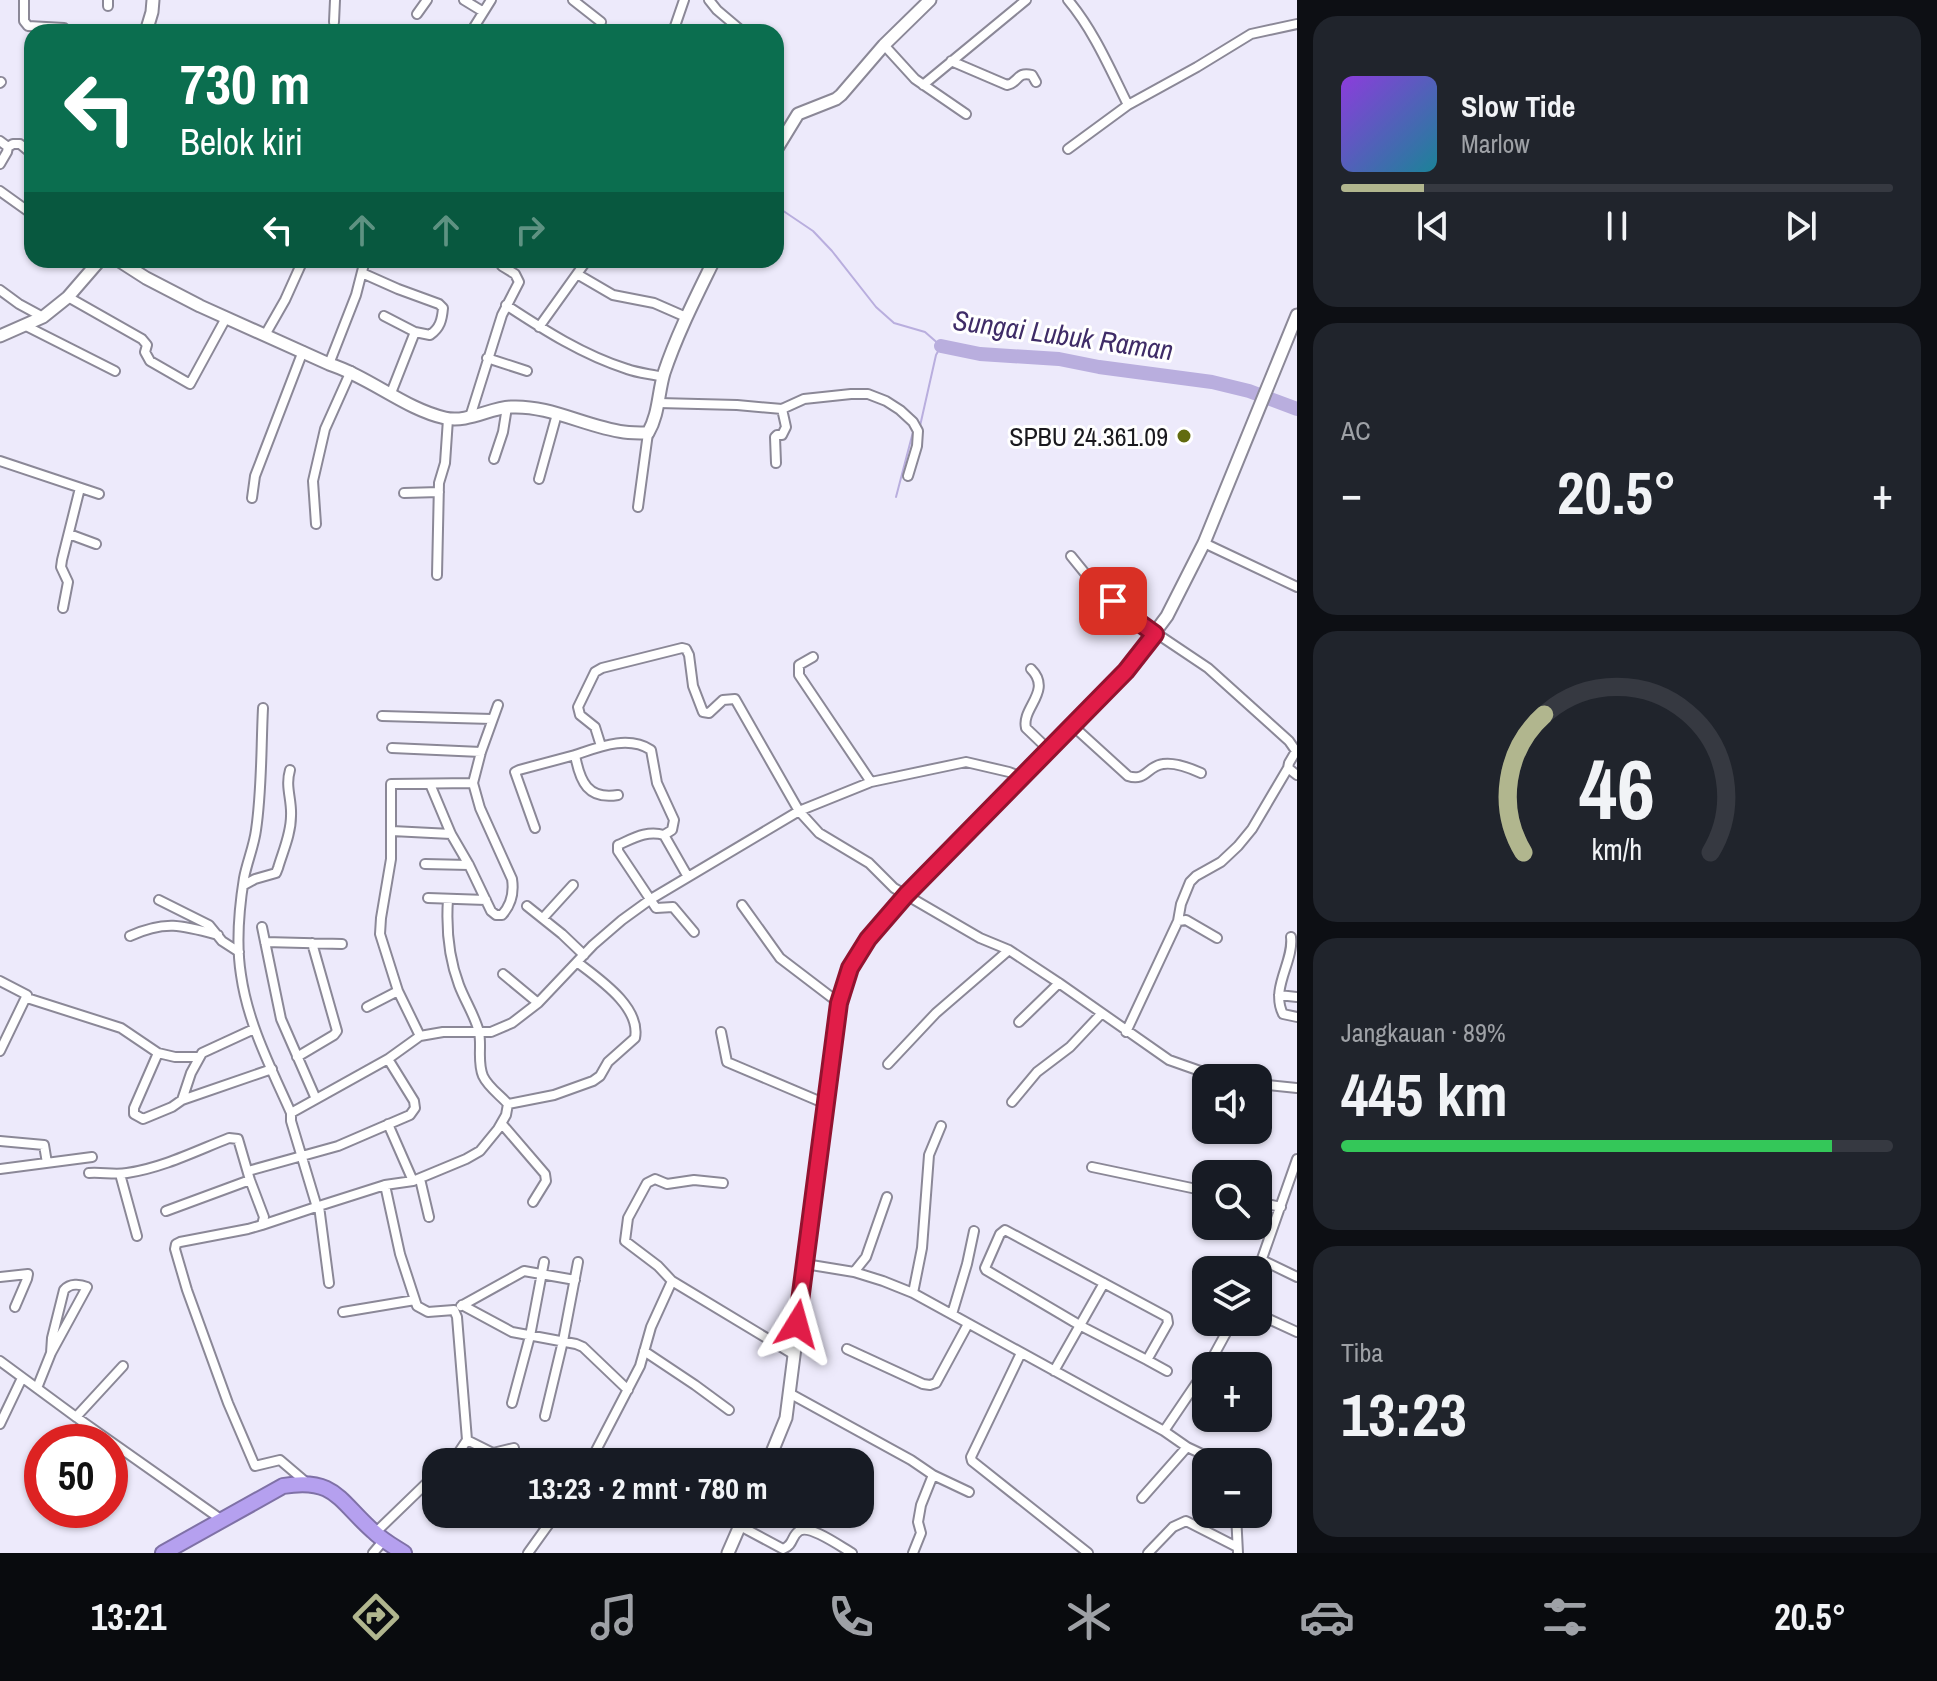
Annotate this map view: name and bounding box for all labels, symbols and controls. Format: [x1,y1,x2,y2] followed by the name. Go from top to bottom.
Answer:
[180,46,310,121] text: 730 m
[48,56,152,160] icon: left
[1461,86,1575,126] text: Slow Tide
[180,118,303,166] text: Belok kiri
[1461,126,1530,161] text: Marlow
[1411,204,1455,248] icon: previous
[1595,204,1639,248] icon: pause
[1779,204,1823,248] icon: next
[256,208,300,252] icon: left
[340,208,384,252] icon: ahead
[424,208,468,252] icon: ahead
[508,208,552,252] icon: right
[950,301,1176,369] water label: Sungai Lubuk Raman
[1341,413,1371,448] text: AC
[1009,419,1168,454] place label: SPBU 24.361.09
[1175,427,1193,445] marker: SPBU 24.361.09
[1557,452,1677,533] text: 20.5°
[1341,463,1362,523] text: −
[1872,463,1893,523] text: +
[1079,567,1147,635] pin
[1091,579,1135,623] icon: arrive
[1579,732,1655,844] text: 46
[1592,830,1642,869] text: km/h
[1341,1015,1506,1050] text: Jangkauan · 89%
[1341,1054,1508,1135] text: 445 km
[1192,1064,1272,1528] map controls
[1192,1064,1272,1144] button: sound
[1192,1160,1272,1240] button: search
[1192,1256,1272,1336] button: layers
[755,1282,839,1366] position arrow
[1341,1335,1383,1370] text: Tiba
[1192,1352,1272,1432] button: +
[1341,1374,1467,1455] text: 13:23
[24,1424,128,1528] speed limit sign: 50
[1192,1448,1272,1528] button: −
[528,1468,768,1508] text: 13:23 · 2 mnt · 780 m
[348,1589,404,1645] icon: directions
[586,1589,642,1645] icon: music
[823,1589,879,1645] icon: phone
[1061,1589,1117,1645] icon: climate
[1299,1589,1355,1645] icon: car
[1537,1589,1593,1645] icon: filters
[91,1593,166,1641] text: 13:21
[1774,1593,1846,1641] text: 20.5°

